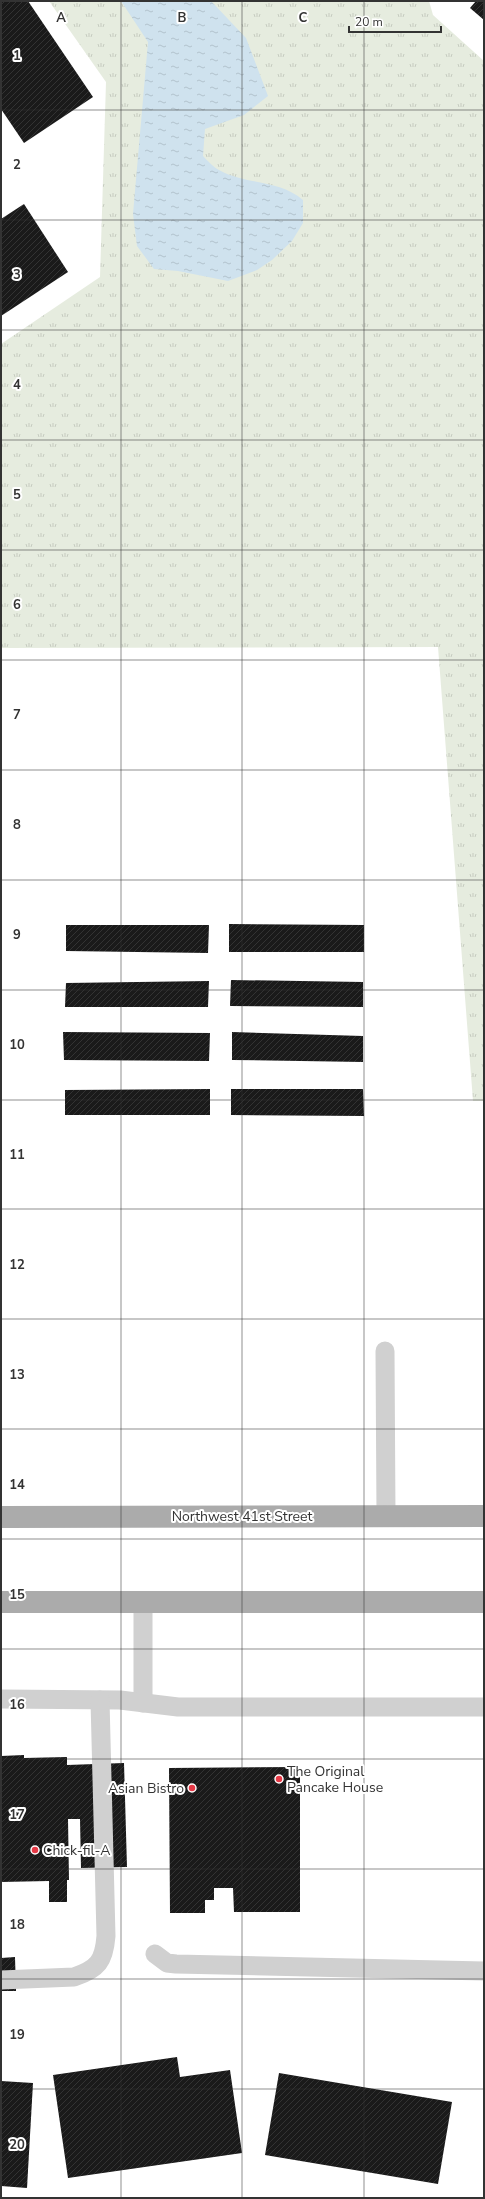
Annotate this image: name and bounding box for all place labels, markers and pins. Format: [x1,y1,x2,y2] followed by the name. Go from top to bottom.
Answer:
[287,1762,383,1797] place label: The Original Pancake House
[274,1774,284,1784] marker: The Original Pancake House
[108,1779,184,1798] place label: Asian Bistro
[187,1783,197,1793] marker: Asian Bistro
[43,1841,110,1860] place label: Chick-fil-A
[30,1845,40,1855] marker: Chick-fil-A

